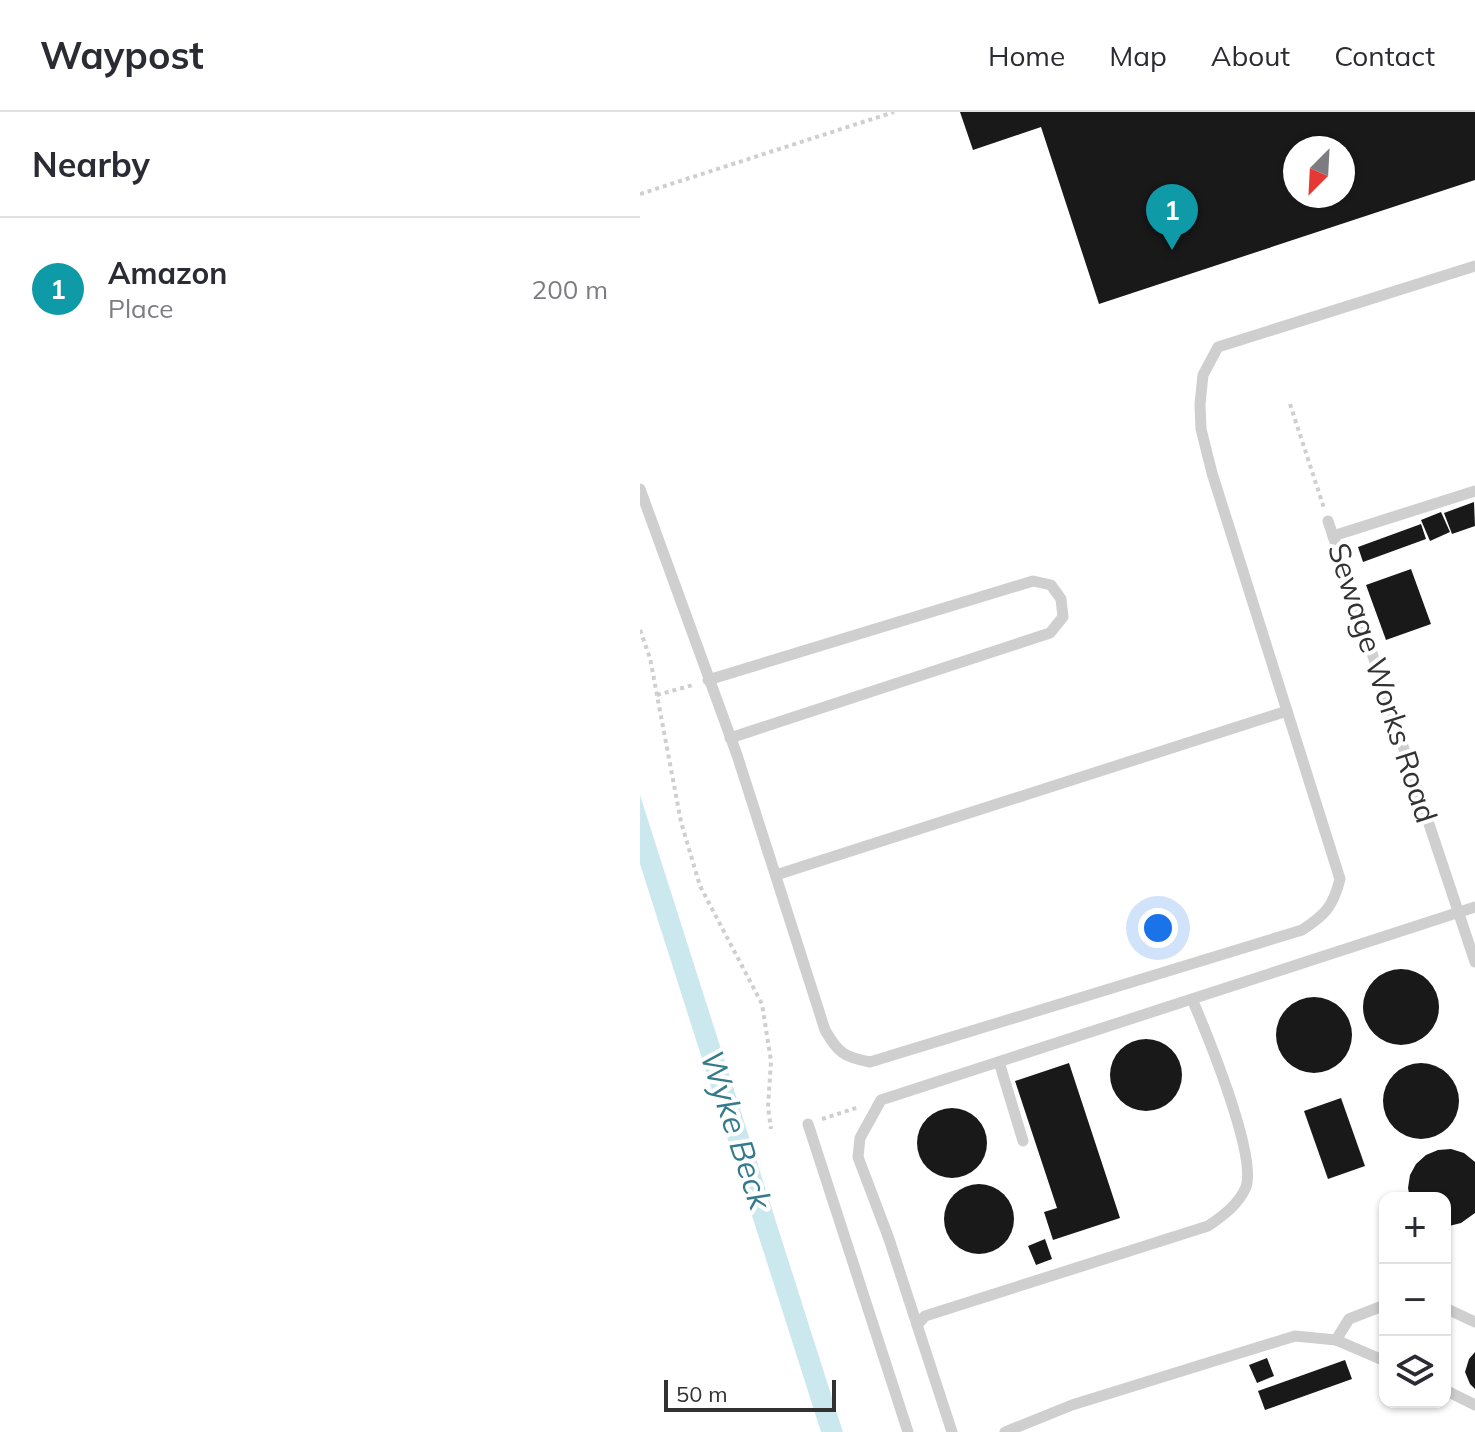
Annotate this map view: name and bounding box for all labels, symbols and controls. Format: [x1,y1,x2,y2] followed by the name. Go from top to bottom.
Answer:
[40,31,204,79] text: Waypost
[988,38,1065,73] text: Home
[1109,38,1167,73] text: Map
[1211,38,1290,73] text: About
[1334,38,1435,73] text: Contact
[1283,136,1355,208] north arrow
[32,143,150,186] text: Nearby
[1146,184,1198,250] pin: 1
[108,254,227,292] text: Amazon
[50,273,66,306] text: 1
[532,273,608,306] text: 200 m
[108,292,173,325] text: Place
[1320,538,1446,827] street label: Sewage Works Road
[1138,908,1178,948] your location
[692,1045,782,1216] water label: Wyke Beck
[1379,1192,1451,1408] map controls
[1379,1192,1451,1264] button: +
[1379,1264,1451,1336] button: −
[1379,1336,1451,1408] button: layers
[664,1376,836,1412] scale bar
[676,1380,727,1408] text: 50 m

